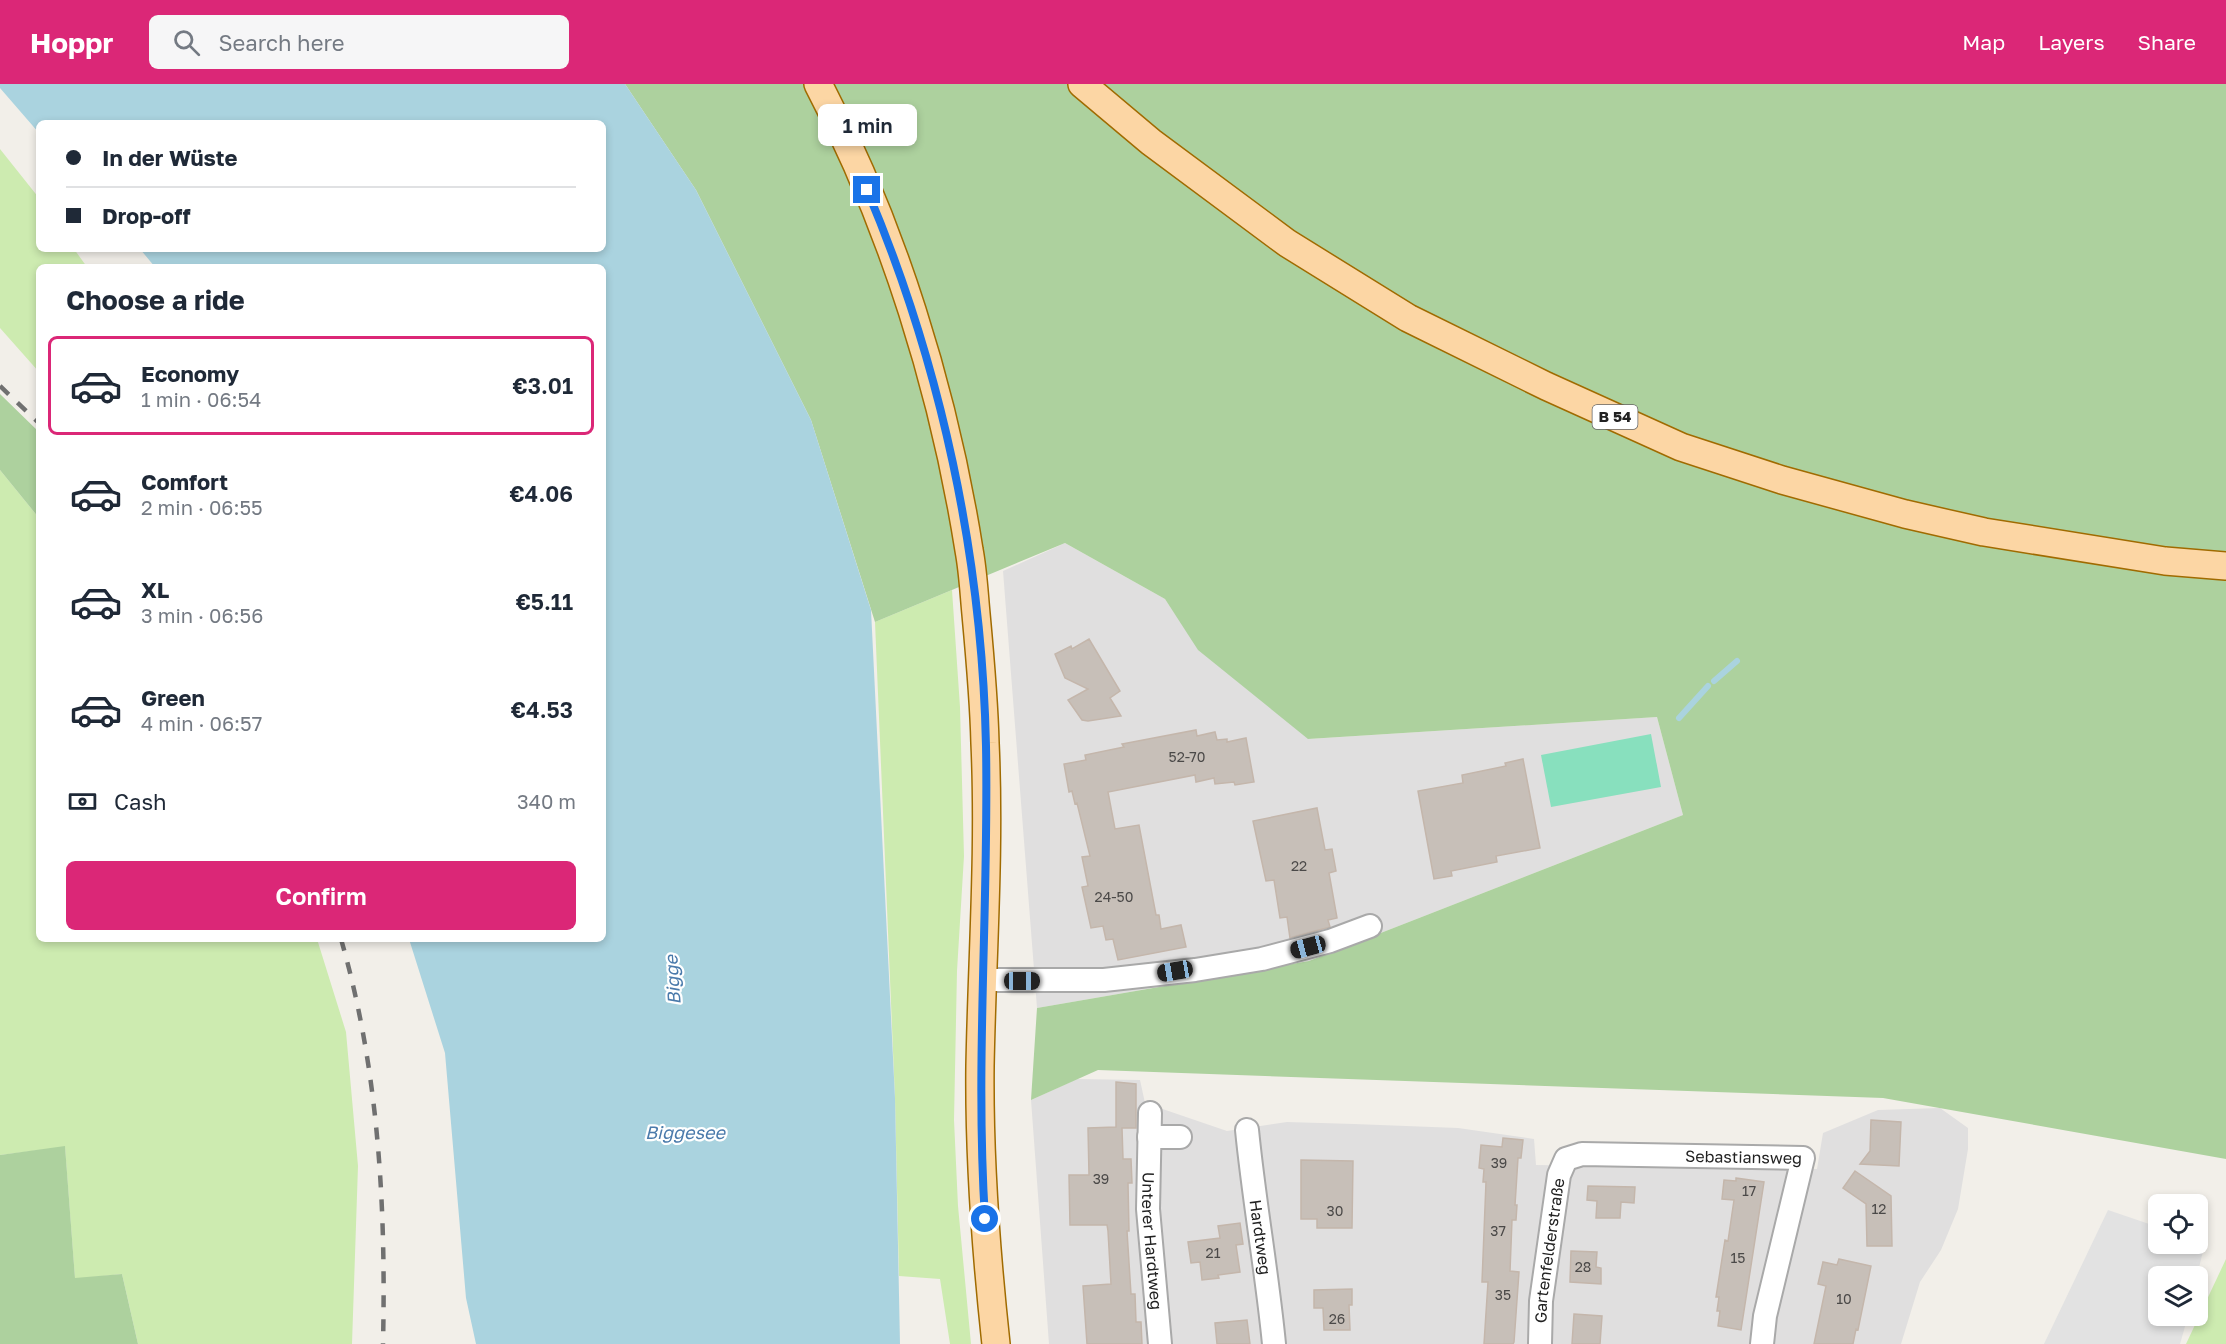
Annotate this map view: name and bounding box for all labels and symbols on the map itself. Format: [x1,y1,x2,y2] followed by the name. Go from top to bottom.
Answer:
[818,103,916,145] callout: 1 min
[853,176,880,203] route end
[1592,405,1638,429] road number: B 54
[1169,748,1205,765] house number: 52-70
[1291,857,1307,874] house number: 22
[1095,888,1133,905] house number: 24-50
[1288,934,1328,960] car
[659,953,685,1006] water label: Bigge
[1156,959,1194,983] car
[1004,972,1040,990] car
[645,1121,726,1143] water label: Biggesee
[1685,1146,1802,1168] street label: Sebastiansweg
[1491,1154,1507,1171] house number: 39
[1093,1170,1109,1187] house number: 39
[1138,1172,1167,1311] street label: Unterer Hardtweg
[1530,1177,1568,1323] street label: Gartenfelderstraße
[1742,1182,1756,1199] house number: 17
[1245,1198,1276,1276] street label: Hardtweg
[1872,1200,1886,1217] house number: 12
[1327,1202,1343,1219] house number: 30
[971,1205,998,1232] route start
[1490,1222,1506,1239] house number: 37
[1206,1244,1221,1261] house number: 21
[1731,1249,1745,1266] house number: 15
[1575,1258,1591,1275] house number: 28
[1495,1286,1511,1303] house number: 35
[1836,1290,1852,1307] house number: 10
[1329,1310,1345,1327] house number: 26

